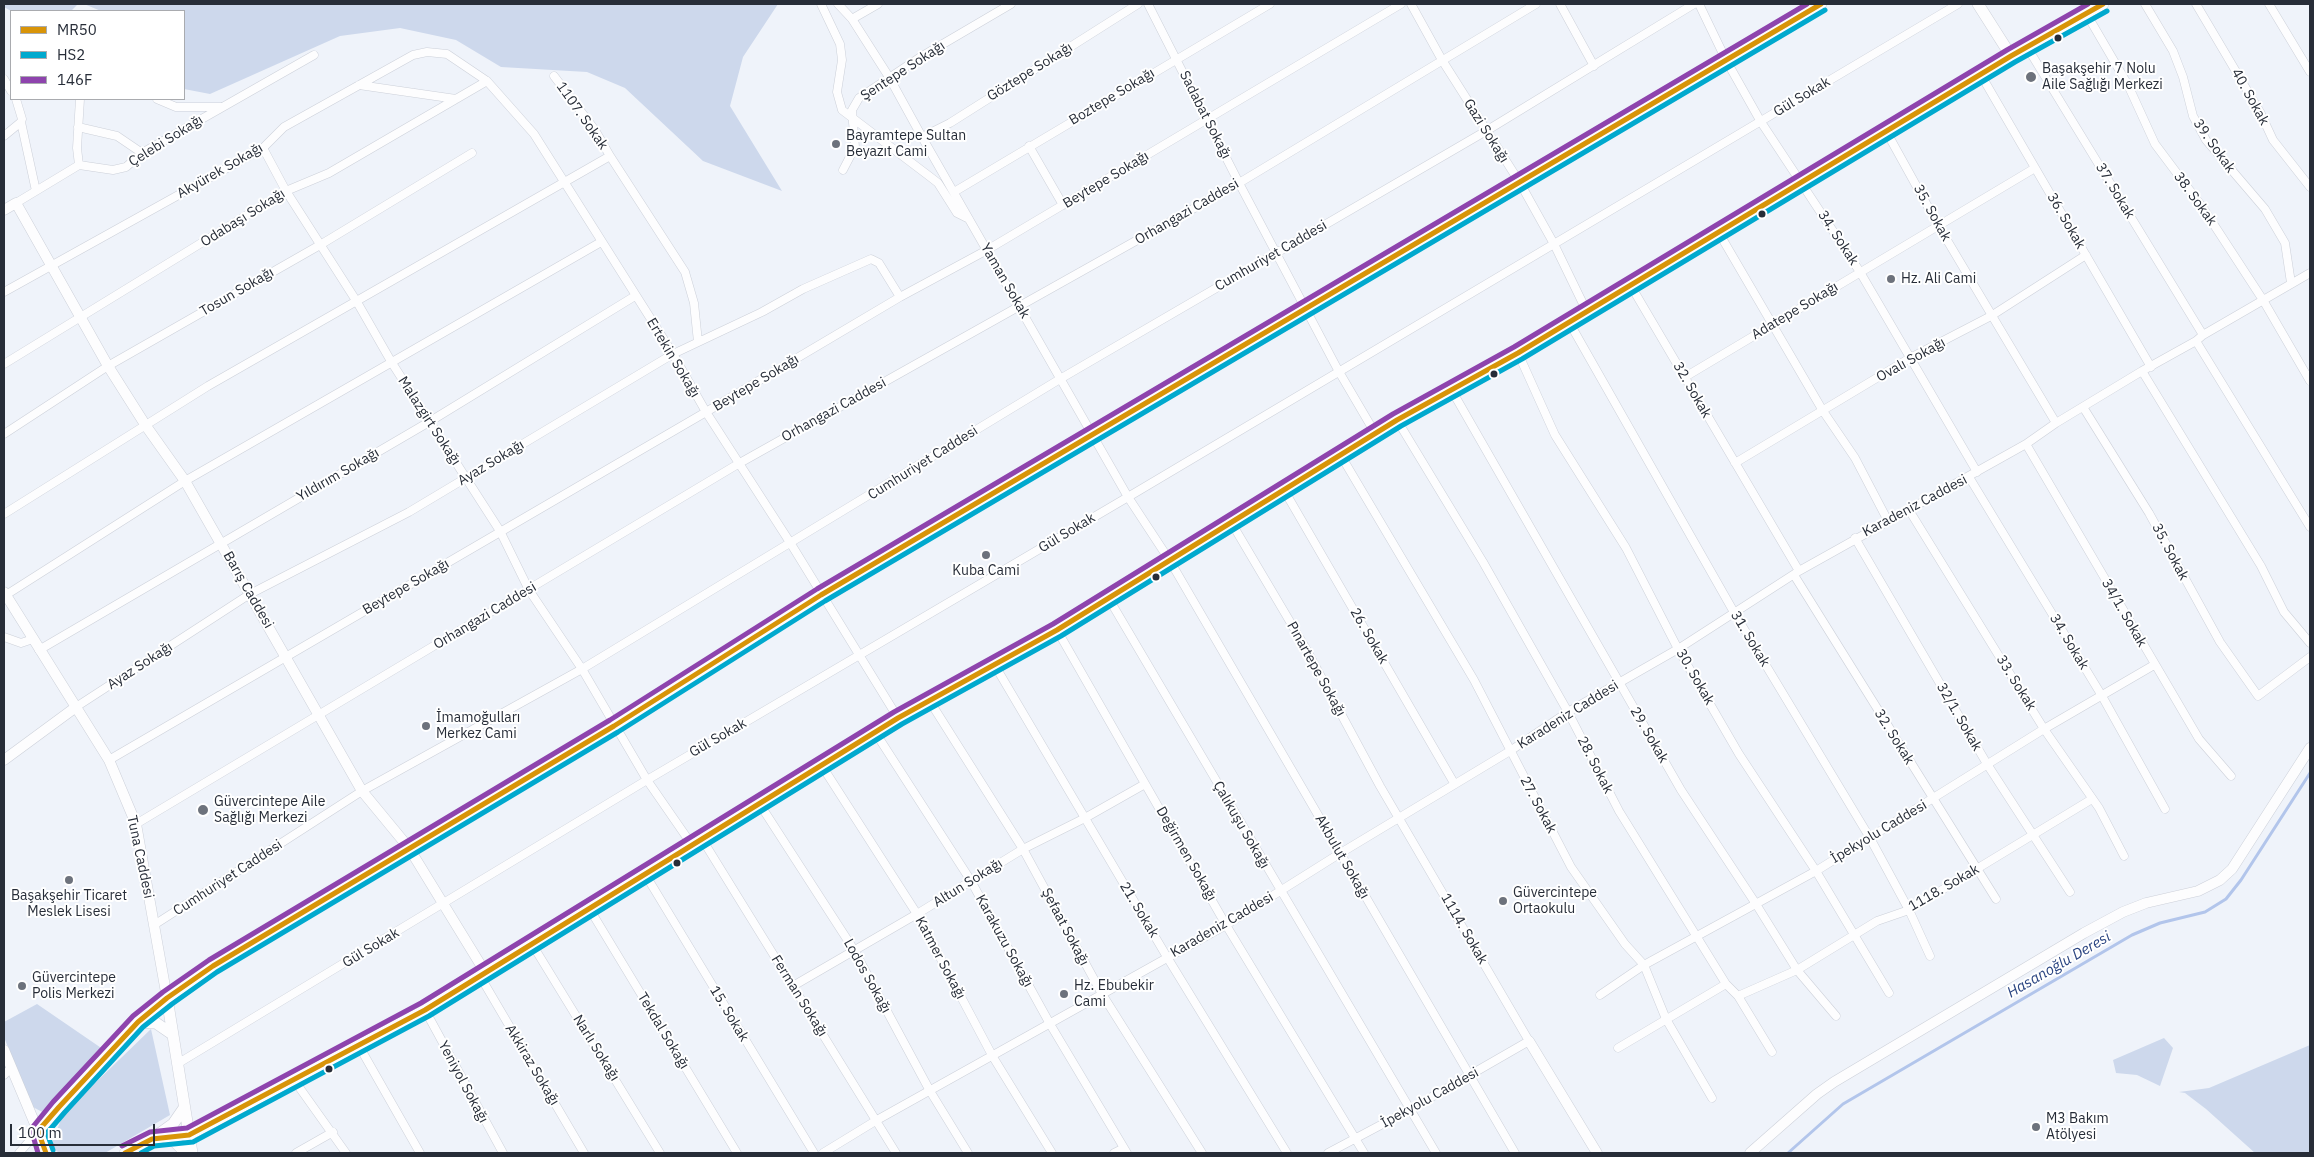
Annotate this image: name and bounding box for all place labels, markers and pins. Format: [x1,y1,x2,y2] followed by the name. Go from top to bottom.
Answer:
[2053,33,2063,43] unlabelled marker
[2042,61,2163,94] place label: Başakşehir 7 Nolu Aile Sağlığı Merkezi
[2024,70,2038,84] marker: Başakşehir 7 Nolu Aile Sağlığı Merkezi
[846,128,966,160] place label: Bayramtepe Sultan Beyazıt Cami
[830,138,842,150] marker: Bayramtepe Sultan Beyazıt Cami
[1757,209,1767,219] unlabelled marker
[1901,271,1976,287] place label: Hz. Ali Cami
[1885,273,1897,285] marker: Hz. Ali Cami
[1489,369,1499,379] unlabelled marker
[980,549,992,561] marker: Kuba Cami
[952,563,1020,579] place label: Kuba Cami
[1151,572,1161,582] unlabelled marker
[436,710,520,742] place label: İmamoğulları Merkez Cami
[420,720,432,732] marker: İmamoğulları Merkez Cami
[214,794,325,826] place label: Güvercintepe Aile Sağlığı Merkezi
[196,803,210,817] marker: Güvercintepe Aile Sağlığı Merkezi
[672,858,682,868] unlabelled marker
[63,874,75,886] marker: Başakşehir Ticaret Meslek Lisesi
[1513,885,1597,918] place label: Güvercintepe Ortaokulu
[11,888,127,920] place label: Başakşehir Ticaret Meslek Lisesi
[1497,895,1509,907] marker: Güvercintepe Ortaokulu
[32,970,116,1002] place label: Güvercintepe Polis Merkezi
[1074,978,1154,1010] place label: Hz. Ebubekir Cami
[16,980,28,992] marker: Güvercintepe Polis Merkezi
[1058,988,1070,1000] marker: Hz. Ebubekir Cami
[324,1064,334,1074] unlabelled marker
[2046,1111,2109,1144] place label: M3 Bakım Atölyesi
[2030,1121,2042,1133] marker: M3 Bakım Atölyesi

